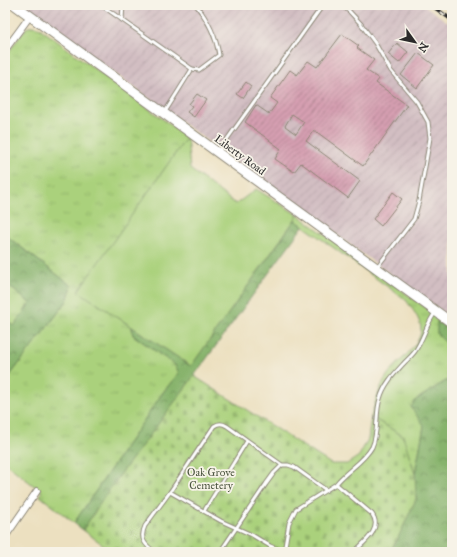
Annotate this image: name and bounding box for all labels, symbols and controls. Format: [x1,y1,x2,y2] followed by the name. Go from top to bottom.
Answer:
[395,22,435,62] north arrow
[415,40,431,55] text: N
[212,132,268,178] street label: Liberty Road
[187,466,235,492] park label: Oak Grove Cemetery

